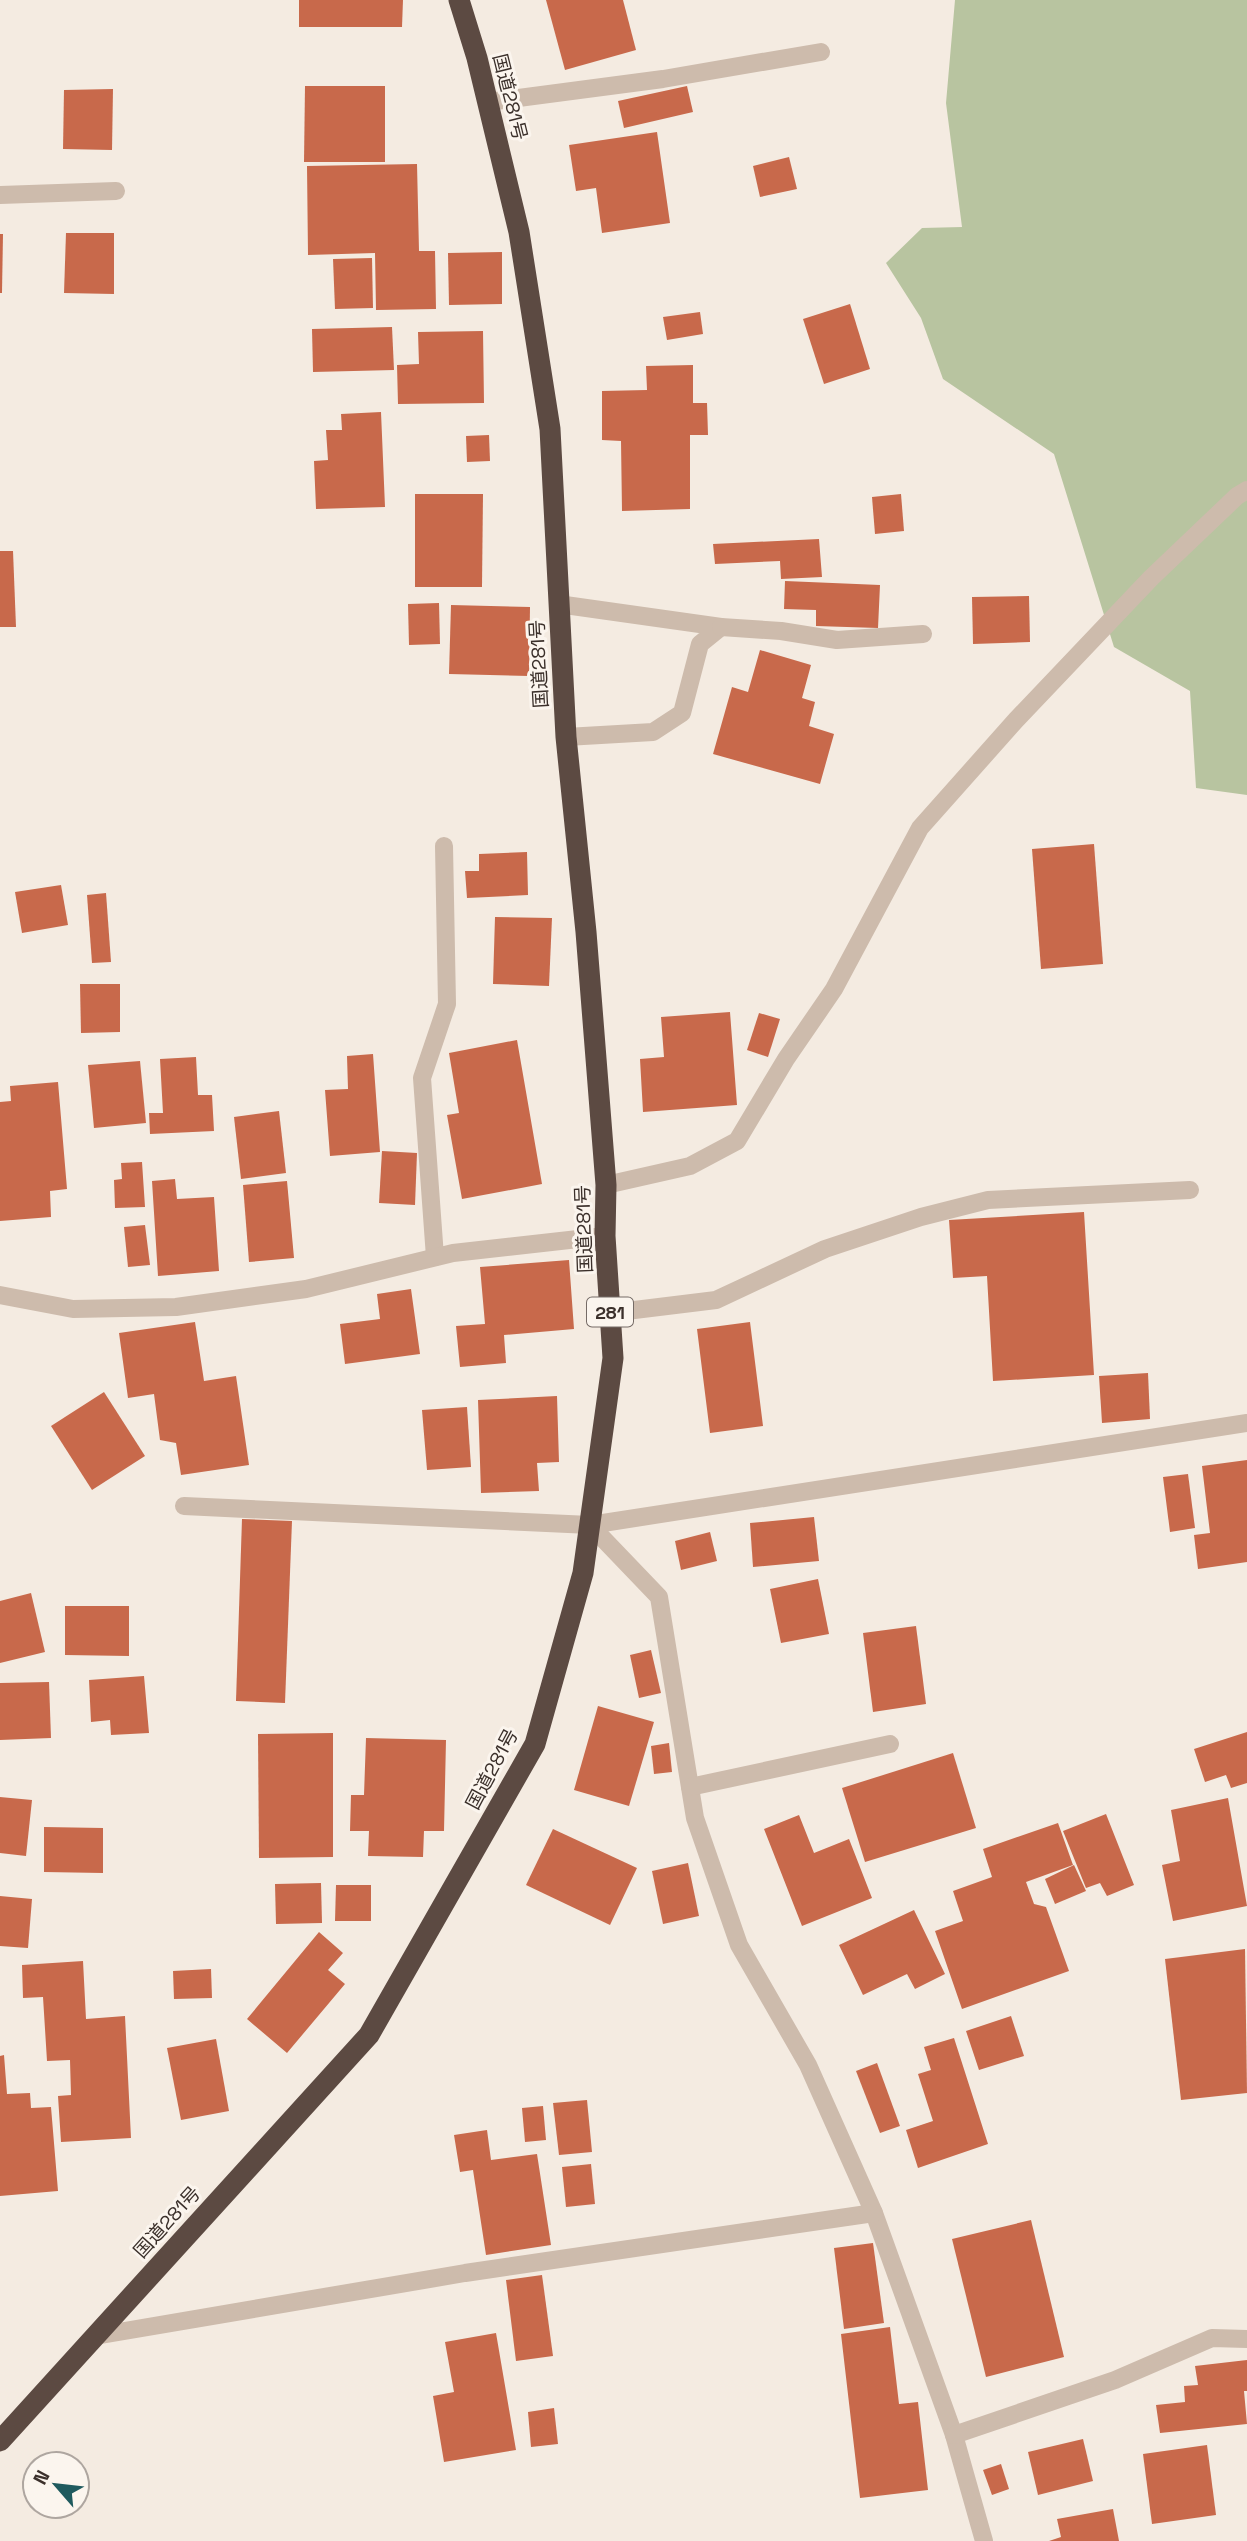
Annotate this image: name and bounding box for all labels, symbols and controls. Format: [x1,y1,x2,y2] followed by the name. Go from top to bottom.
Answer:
[487,51,533,143] street label: 国道281号
[524,619,554,709] street label: 国道281号
[570,1184,598,1274] street label: 国道281号
[587,1297,633,1326] road number: 281
[460,1724,524,1814] street label: 国道281号
[128,2181,206,2263] street label: 国道281号
[21,2450,91,2520] north arrow
[27,2466,55,2489] text: N

